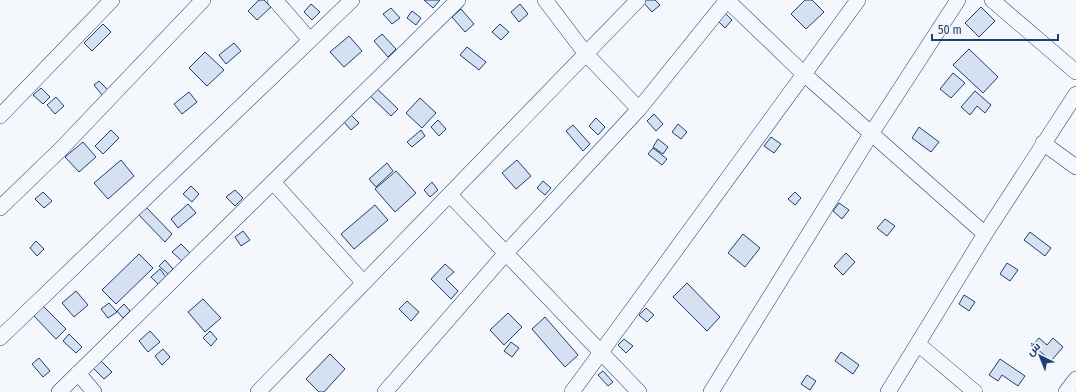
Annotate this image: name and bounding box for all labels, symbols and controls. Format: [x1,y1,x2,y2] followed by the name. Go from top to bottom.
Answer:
[932,16,1058,42] scale bar
[938,23,962,37] text: 50 m
[1020,336,1060,376] north arrow
[1024,339,1043,359] text: ش

